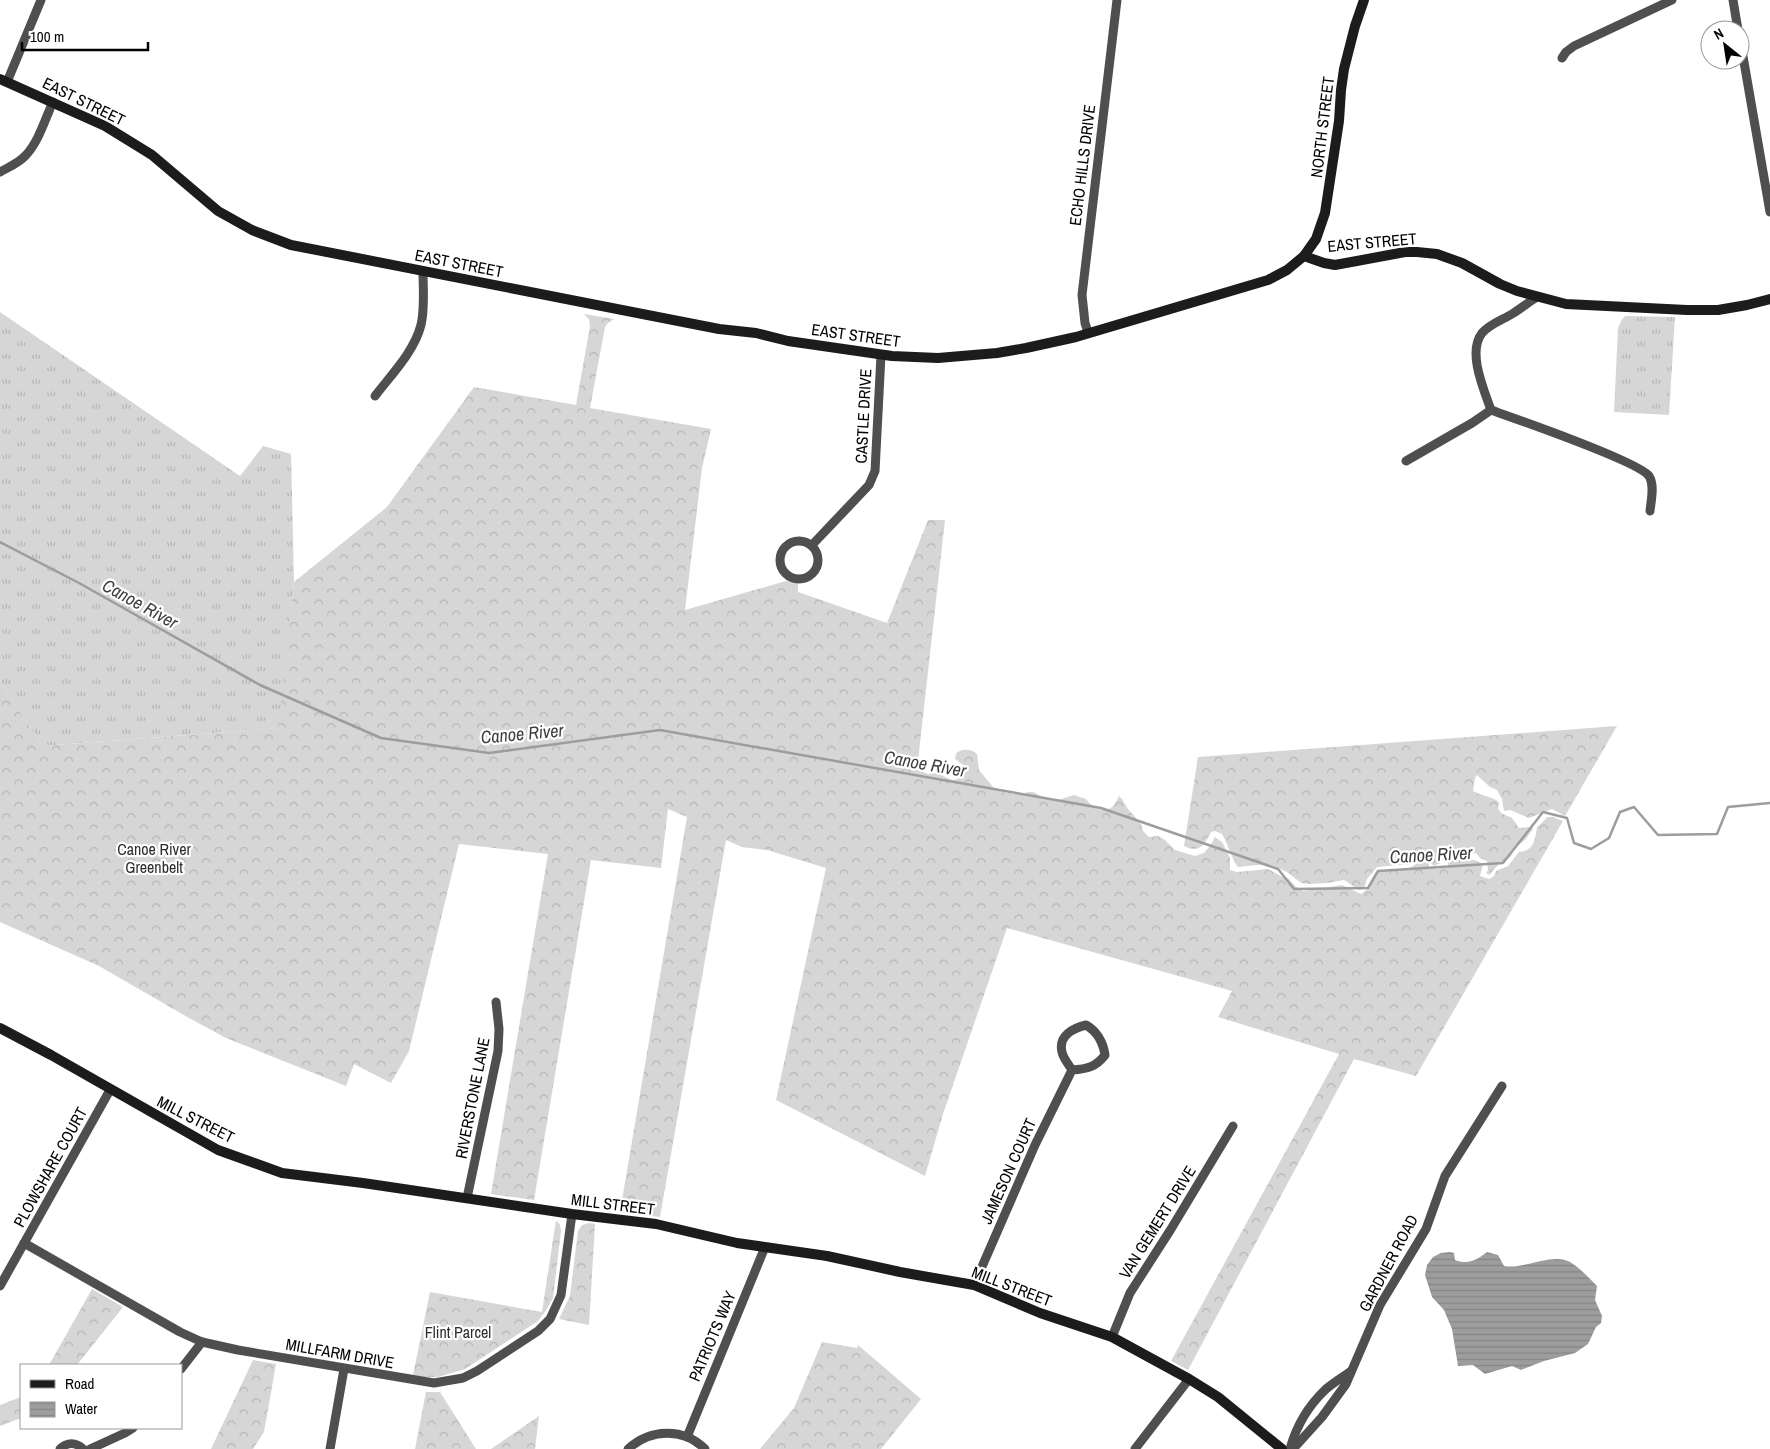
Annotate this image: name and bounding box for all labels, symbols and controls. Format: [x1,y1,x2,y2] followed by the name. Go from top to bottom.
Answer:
[22,20,149,52] scale bar
[1700,20,1750,70] north arrow
[1710,24,1727,44] text: N
[30,26,64,47] text: 100 m
[39,72,129,130] street label: EAST STREET
[1305,75,1339,179] street label: NORTH STREET
[1064,103,1100,227] street label: ECHO HILLS DRIVE
[1326,227,1418,257] street label: EAST STREET
[413,244,505,282] street label: EAST STREET
[810,318,902,352] street label: EAST STREET
[850,368,876,464] street label: CASTLE DRIVE
[98,573,183,635] water label: Canoe River
[480,717,565,750] water label: Canoe River
[882,744,969,783] water label: Canoe River
[117,838,191,878] park label: Canoe River Greenbelt
[1389,840,1474,869] water label: Canoe River
[449,1036,495,1160] street label: RIVERSTONE LANE
[154,1090,238,1148] street label: MILL STREET
[8,1103,92,1231] street label: PLOWSHARE COURT
[975,1115,1041,1227] street label: JAMESON COURT
[1113,1161,1201,1283] street label: VAN GEMERT DRIVE
[570,1188,656,1220] street label: MILL STREET
[1353,1211,1423,1315] street label: GARDNER ROAD
[969,1261,1055,1311] street label: MILL STREET
[683,1287,741,1384] street label: PATRIOTS WAY
[425,1321,491,1343] park label: Flint Parcel
[284,1333,396,1373] street label: MILLFARM DRIVE
[20,1364,182,1429] legend
[65,1373,94,1394] text: Road
[65,1398,97,1419] text: Water

